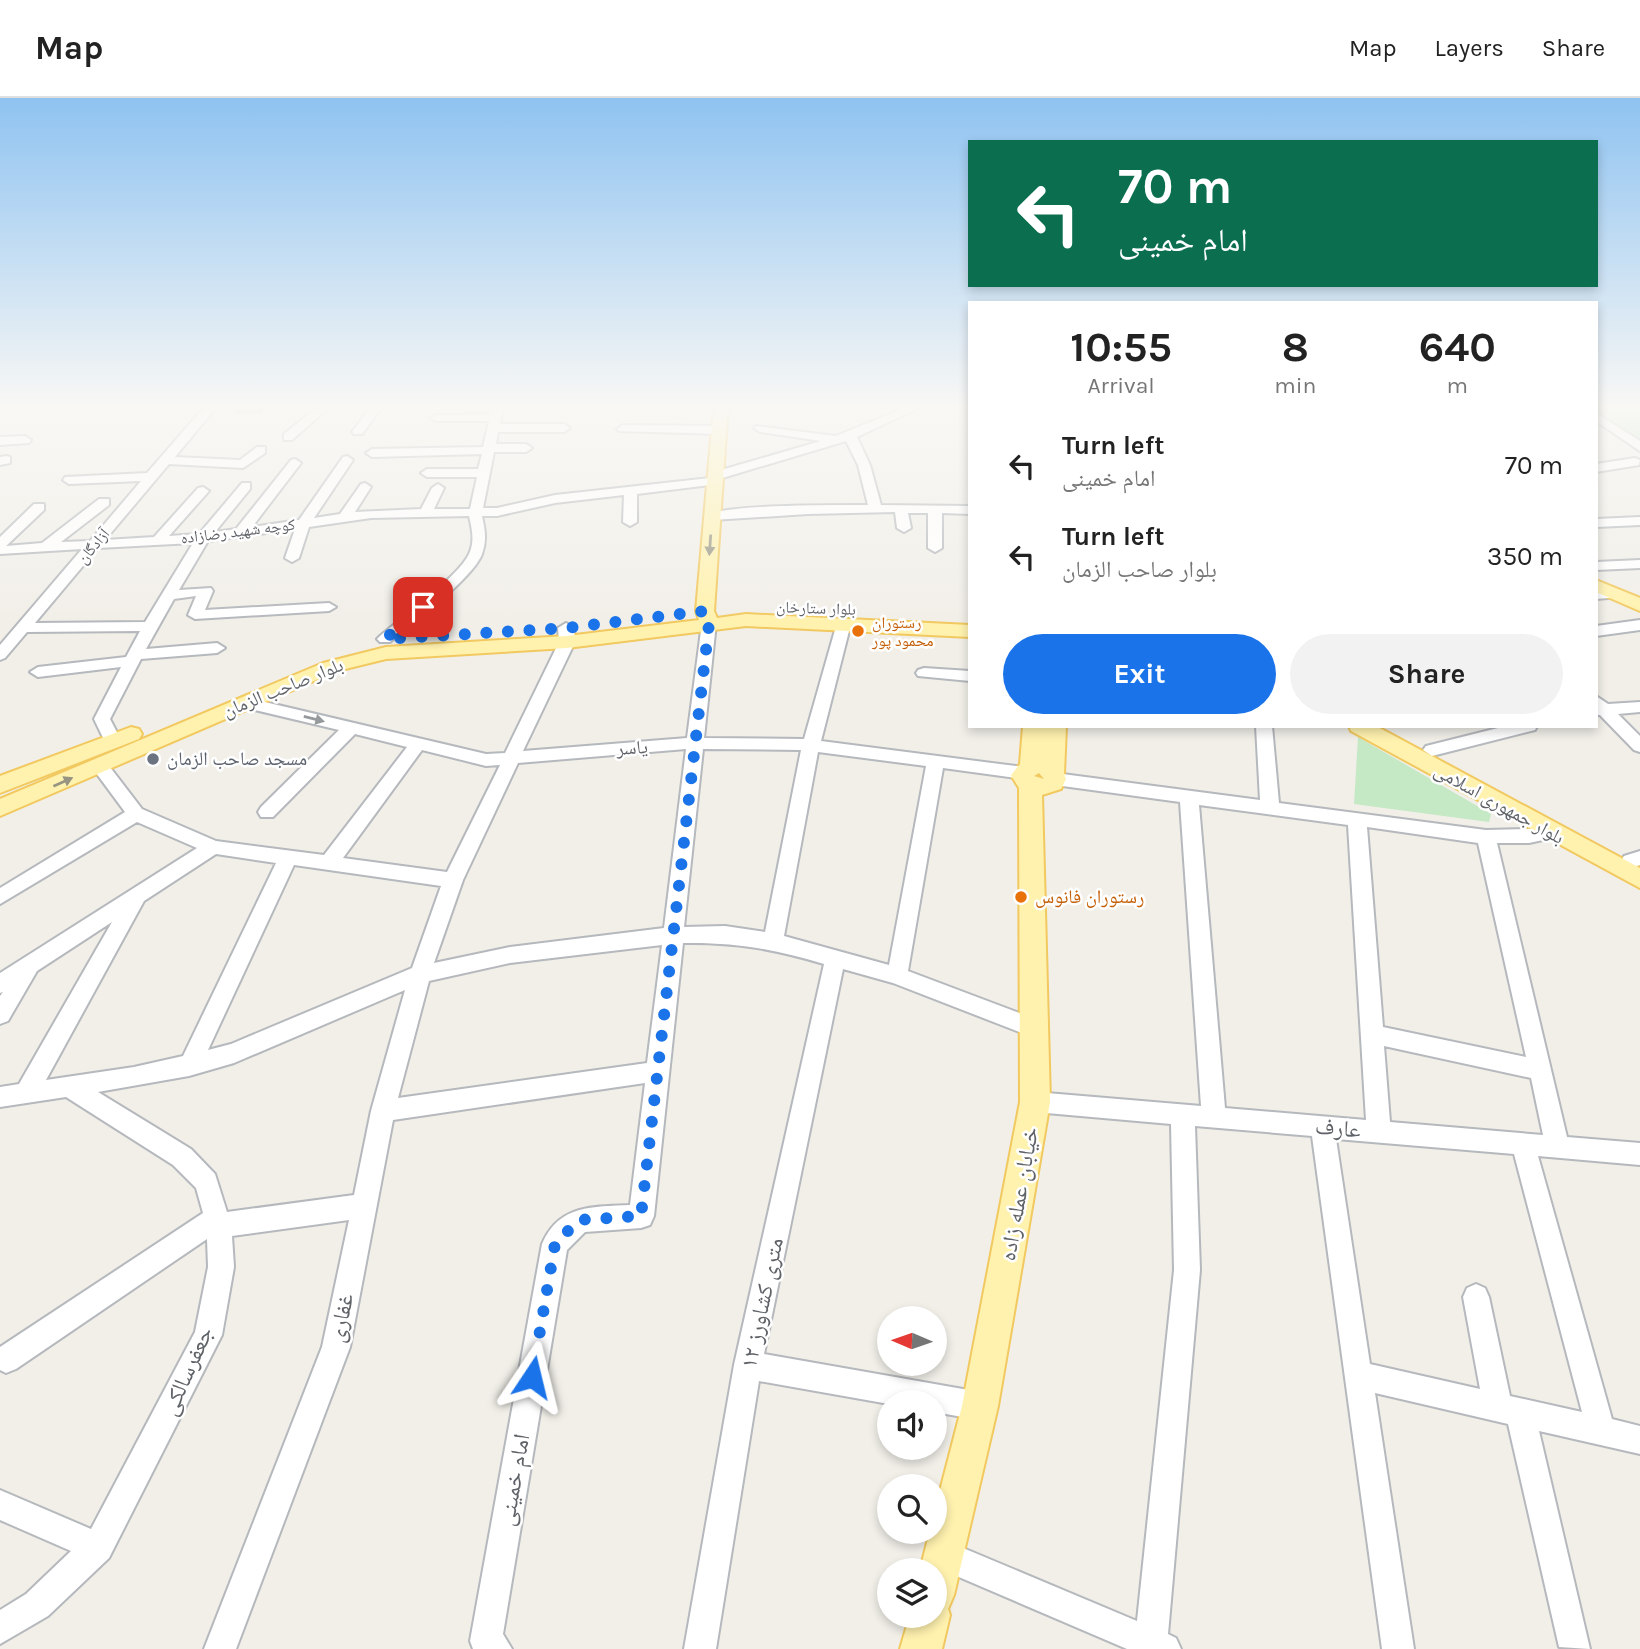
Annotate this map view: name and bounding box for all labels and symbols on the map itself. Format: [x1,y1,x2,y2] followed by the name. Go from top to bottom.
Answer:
[180,515,297,547] street label: کوچه شهید رضازاده
[73,524,115,568] street label: آزادگان
[704,534,715,556] one-way arrow
[393,577,453,637] pin
[776,597,856,620] street label: بلوار ستارخان
[871,613,934,650] place label: رستوران محمود پور
[850,623,866,639] marker: رستوران محمود پور
[220,654,346,722] street label: بلوار صاحب الزمان
[303,714,325,725] one-way arrow
[615,736,649,760] street label: یاسر
[167,748,307,770] place label: مسجد صاحب الزمان
[145,751,161,767] marker: مسجد صاحب الزمان
[1430,759,1568,849] street label: بلوار جمهوری اسلامی
[53,776,73,788] one-way arrow
[1035,886,1144,908] place label: رستوران فانوس
[1013,889,1029,905] marker: رستوران فانوس
[1314,1113,1362,1143] street label: عارف
[994,1125,1044,1263] street label: خیابان عمله زاده
[735,1235,789,1371] street label: ۱۲ متری کشاورز
[323,1291,359,1345] street label: غفاری
[877,1306,947,1376] north arrow
[155,1322,219,1420] street label: جعفرسالکی
[495,1340,569,1414] position arrow
[493,1432,537,1529] street label: امام خمینی

